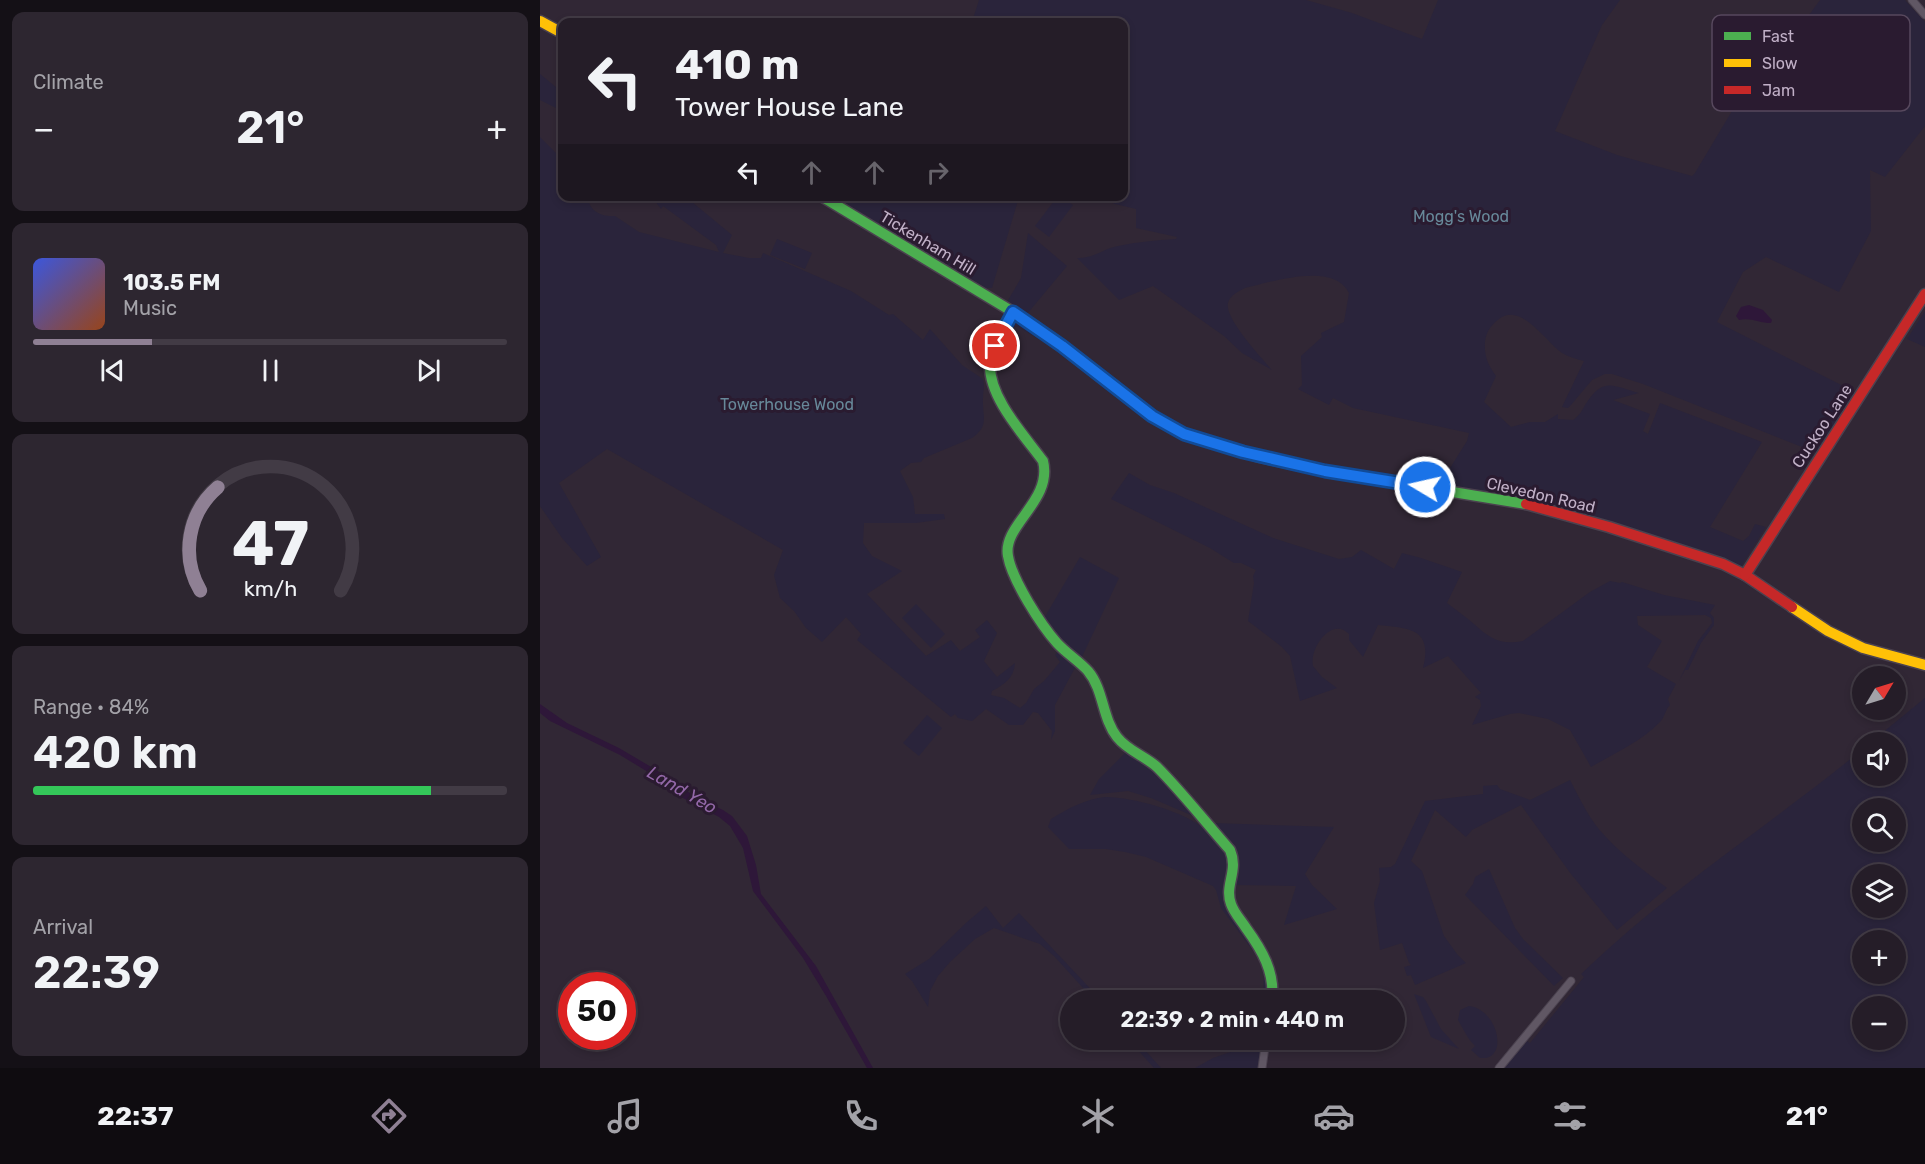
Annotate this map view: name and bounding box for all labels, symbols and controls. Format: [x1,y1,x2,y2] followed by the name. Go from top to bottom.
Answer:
[1712,15,1910,111] legend
[1762,27,1794,46] text: Fast
[675,40,800,90] text: 410 m
[576,42,654,120] icon: left
[1762,54,1798,73] text: Slow
[33,70,104,94] text: Climate
[1762,81,1795,100] text: Jam
[675,91,904,123] text: Tower House Lane
[236,101,305,154] text: 21°
[33,109,54,148] text: −
[486,109,507,148] text: +
[732,156,765,189] icon: left
[795,156,828,189] icon: ahead
[858,156,891,189] icon: ahead
[921,156,954,189] icon: right
[877,207,979,279] street label: Tickenham Hill
[1413,207,1509,226] park label: Mogg's Wood
[123,269,220,296] text: 103.5 FM
[123,296,177,320] text: Music
[969,320,1020,371] pin
[978,329,1011,362] icon: arrive
[96,354,129,387] icon: previous
[254,354,287,387] icon: pause
[412,354,445,387] icon: next
[1788,381,1856,471] street label: Cuckoo Lane
[720,395,854,414] park label: Towerhouse Wood
[1393,455,1457,519] position arrow
[1485,473,1597,517] street label: Clevedon Road
[232,507,308,581] text: 47
[243,576,297,601] text: km/h
[1852,666,1906,720] north arrow
[1852,666,1906,1050] map controls
[33,695,149,719] text: Range · 84%
[33,726,198,779] text: 420 km
[1852,732,1906,786] button: sound
[643,761,721,819] water label: Land Yeo
[1852,798,1906,852] button: search
[1852,864,1906,918] button: layers
[33,915,93,939] text: Arrival
[1852,930,1906,984] button: +
[33,946,160,999] text: 22:39
[558,972,636,1050] speed limit sign: 50
[1852,996,1906,1050] button: −
[1121,1006,1344,1033] text: 22:39 · 2 min · 440 m
[368,1095,410,1137] icon: directions
[604,1095,646,1137] icon: music
[840,1095,882,1137] icon: phone
[1077,1095,1119,1137] icon: climate
[1313,1095,1355,1137] icon: car
[1549,1095,1591,1137] icon: filters
[97,1100,173,1132] text: 22:37
[1786,1100,1828,1132] text: 21°

